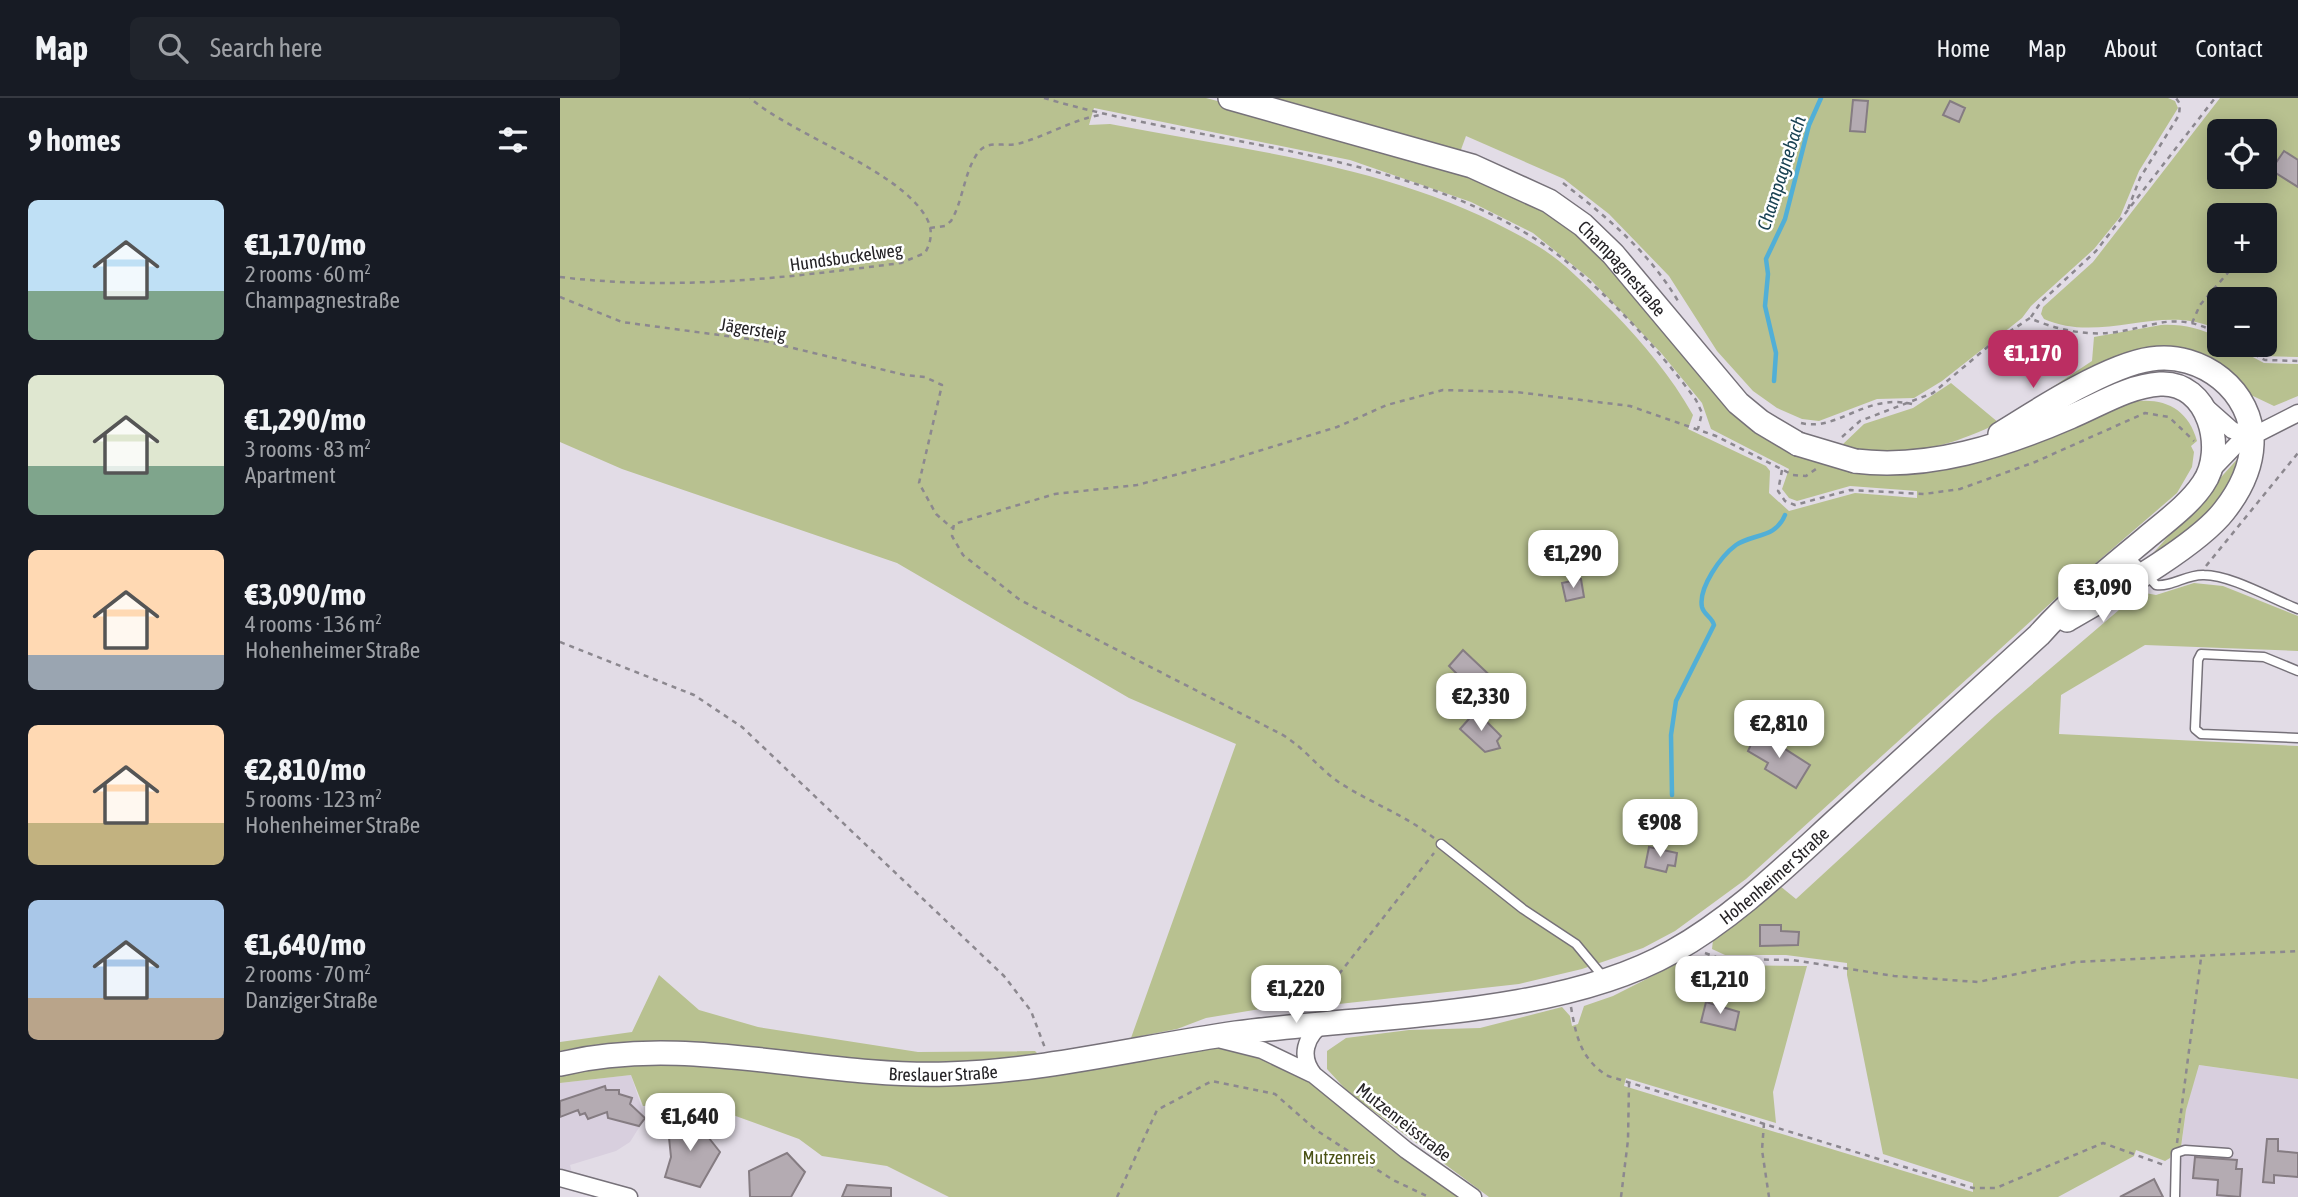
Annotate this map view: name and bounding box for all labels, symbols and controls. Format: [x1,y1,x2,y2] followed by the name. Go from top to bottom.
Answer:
[130,17,620,80] search box
[35,29,88,67] text: Map
[154,29,192,67] icon: search
[210,33,322,63] text: Search here
[1936,35,1990,62] text: Home
[2028,35,2066,62] text: Map
[2104,35,2157,62] text: About
[2195,35,2263,62] text: Contact
[1752,113,1810,233] water label: Champagnebach
[2207,119,2277,357] map controls
[2207,119,2277,189] button: locate
[494,121,532,159] icon: filters
[28,123,121,157] text: 9 homes
[2207,203,2277,273] button: +
[1574,216,1671,320] street label: Champagnestraße
[245,227,366,261] text: €1,170/mo
[84,228,168,312] icon: home
[788,239,904,275] street label: Hundsbuckelweg
[245,261,371,287] text: 2 rooms · 60 m²
[245,287,400,313] text: Champagnestraße
[2207,287,2277,357] button: −
[719,313,788,345] street label: Jägersteig
[1976,330,2090,390] pin: €1,170
[2004,340,2062,366] text: €1,170
[245,402,366,436] text: €1,290/mo
[84,403,168,487] icon: home
[245,436,371,462] text: 3 rooms · 83 m²
[245,462,336,488] text: Apartment
[1516,531,1630,590] pin: €1,290
[1544,540,1602,566] text: €1,290
[2046,564,2160,624] pin: €3,090
[2074,574,2132,600] text: €3,090
[245,577,366,611] text: €3,090/mo
[84,578,168,662] icon: home
[245,611,382,637] text: 4 rooms · 136 m²
[245,637,420,663] text: Hohenheimer Straße
[1424,674,1538,733] pin: €2,330
[1452,683,1510,709] text: €2,330
[1722,700,1836,760] pin: €2,810
[1750,710,1808,736] text: €2,810
[245,752,366,786] text: €2,810/mo
[84,753,168,837] icon: home
[245,786,382,812] text: 5 rooms · 123 m²
[1619,800,1701,859] pin: €908
[1639,809,1681,835] text: €908
[245,812,420,838] text: Hohenheimer Straße
[1715,822,1833,928] street label: Hohenheimer Straße
[245,927,366,961] text: €1,640/mo
[84,928,168,1012] icon: home
[1663,956,1777,1016] pin: €1,210
[245,961,371,987] text: 2 rooms · 70 m²
[1239,965,1353,1025] pin: €1,220
[1691,966,1749,992] text: €1,210
[1267,975,1325,1001] text: €1,220
[245,987,378,1013] text: Danziger Straße
[888,1060,999,1085] street label: Breslauer Straße
[1352,1078,1456,1166] street label: Mutzenreisstraße
[633,1094,747,1153] pin: €1,640
[661,1103,719,1129] text: €1,640
[1302,1147,1376,1168] park label: Mutzenreis

